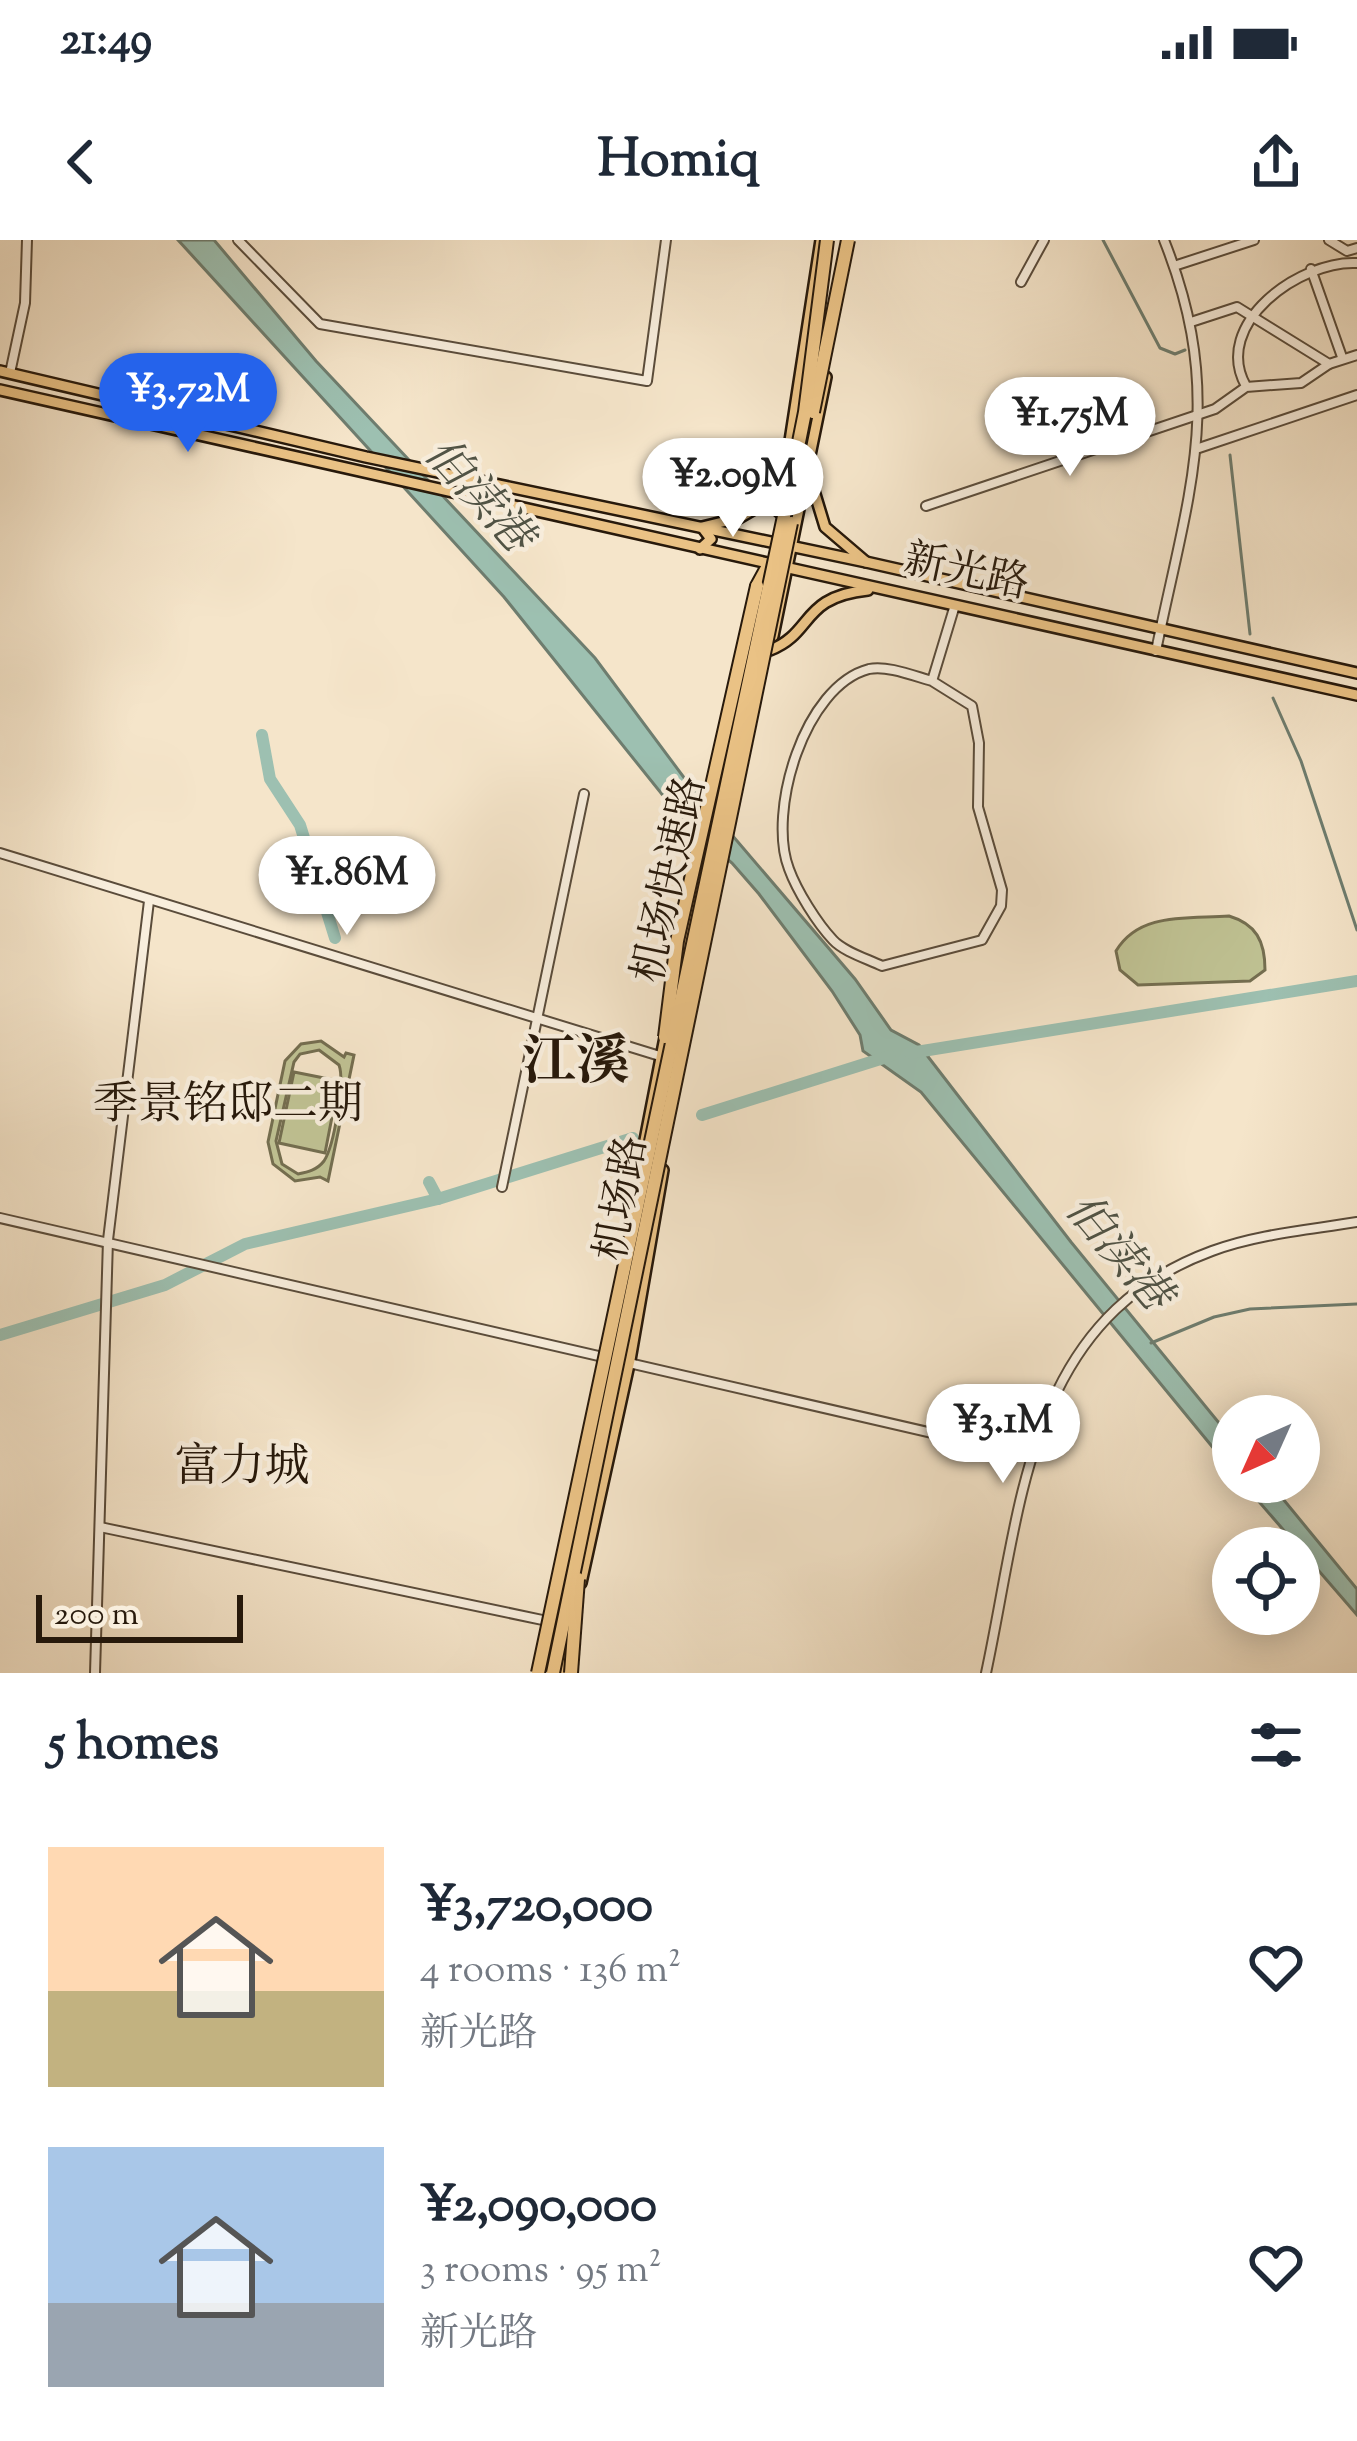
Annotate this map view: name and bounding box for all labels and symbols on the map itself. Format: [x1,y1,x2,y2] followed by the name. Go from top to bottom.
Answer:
[90,353,286,455] pin: ¥3.72M
[972,377,1168,479] pin: ¥1.75M
[407,425,549,573] water label: 伯渎港
[635,438,831,540] pin: ¥2.09M
[898,532,1034,616] street label: 新光路
[621,771,723,989] street label: 机场快速路
[249,836,445,938] pin: ¥1.86M
[522,1026,630,1104] district label: 江溪
[93,1075,363,1140] district label: 季景铭邸二期
[584,1132,664,1266] street label: 机场路
[1048,1181,1187,1330] water label: 伯渎港
[919,1384,1087,1486] pin: ¥3.1M
[1212,1395,1320,1503] north arrow
[174,1437,310,1502] district label: 富力城
[36,1589,243,1642] scale bar

